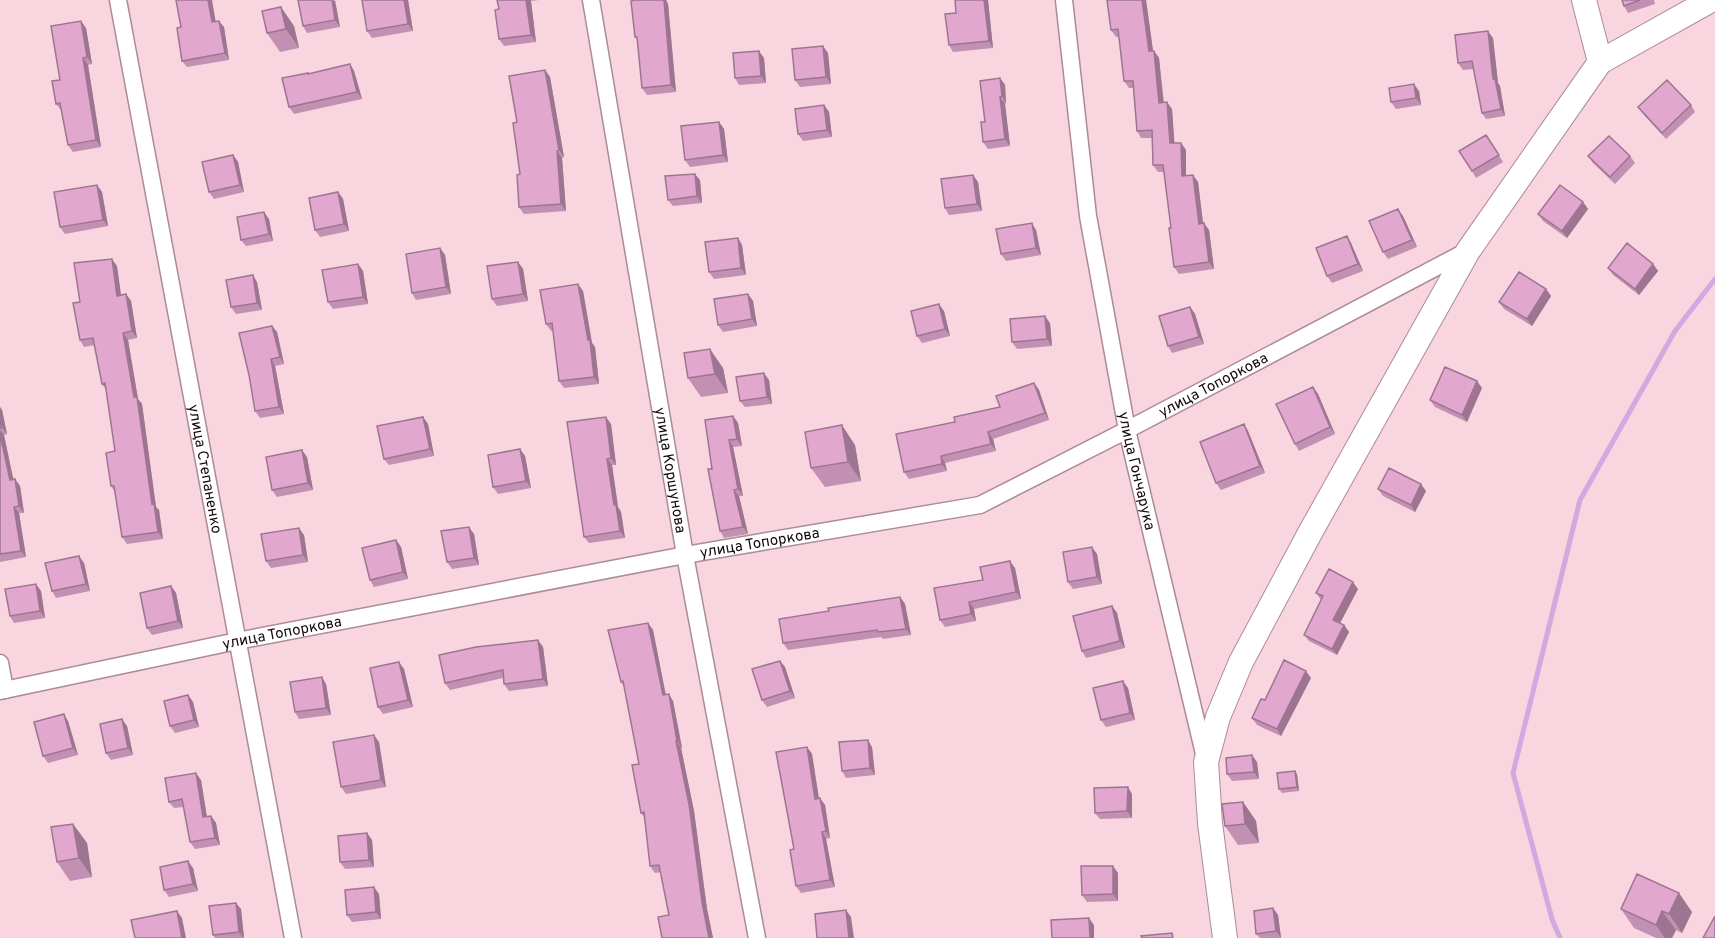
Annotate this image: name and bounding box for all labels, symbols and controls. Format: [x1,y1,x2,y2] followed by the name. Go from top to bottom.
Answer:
[1156,349,1272,423] street label: улица Топоркова
[183,403,225,535] street label: улица Степаненко
[649,406,689,535] street label: улица Коршунова
[1113,411,1159,532] street label: улица Гончарука
[699,524,821,563] street label: улица Топоркова
[221,613,343,655] street label: улица Топоркова

